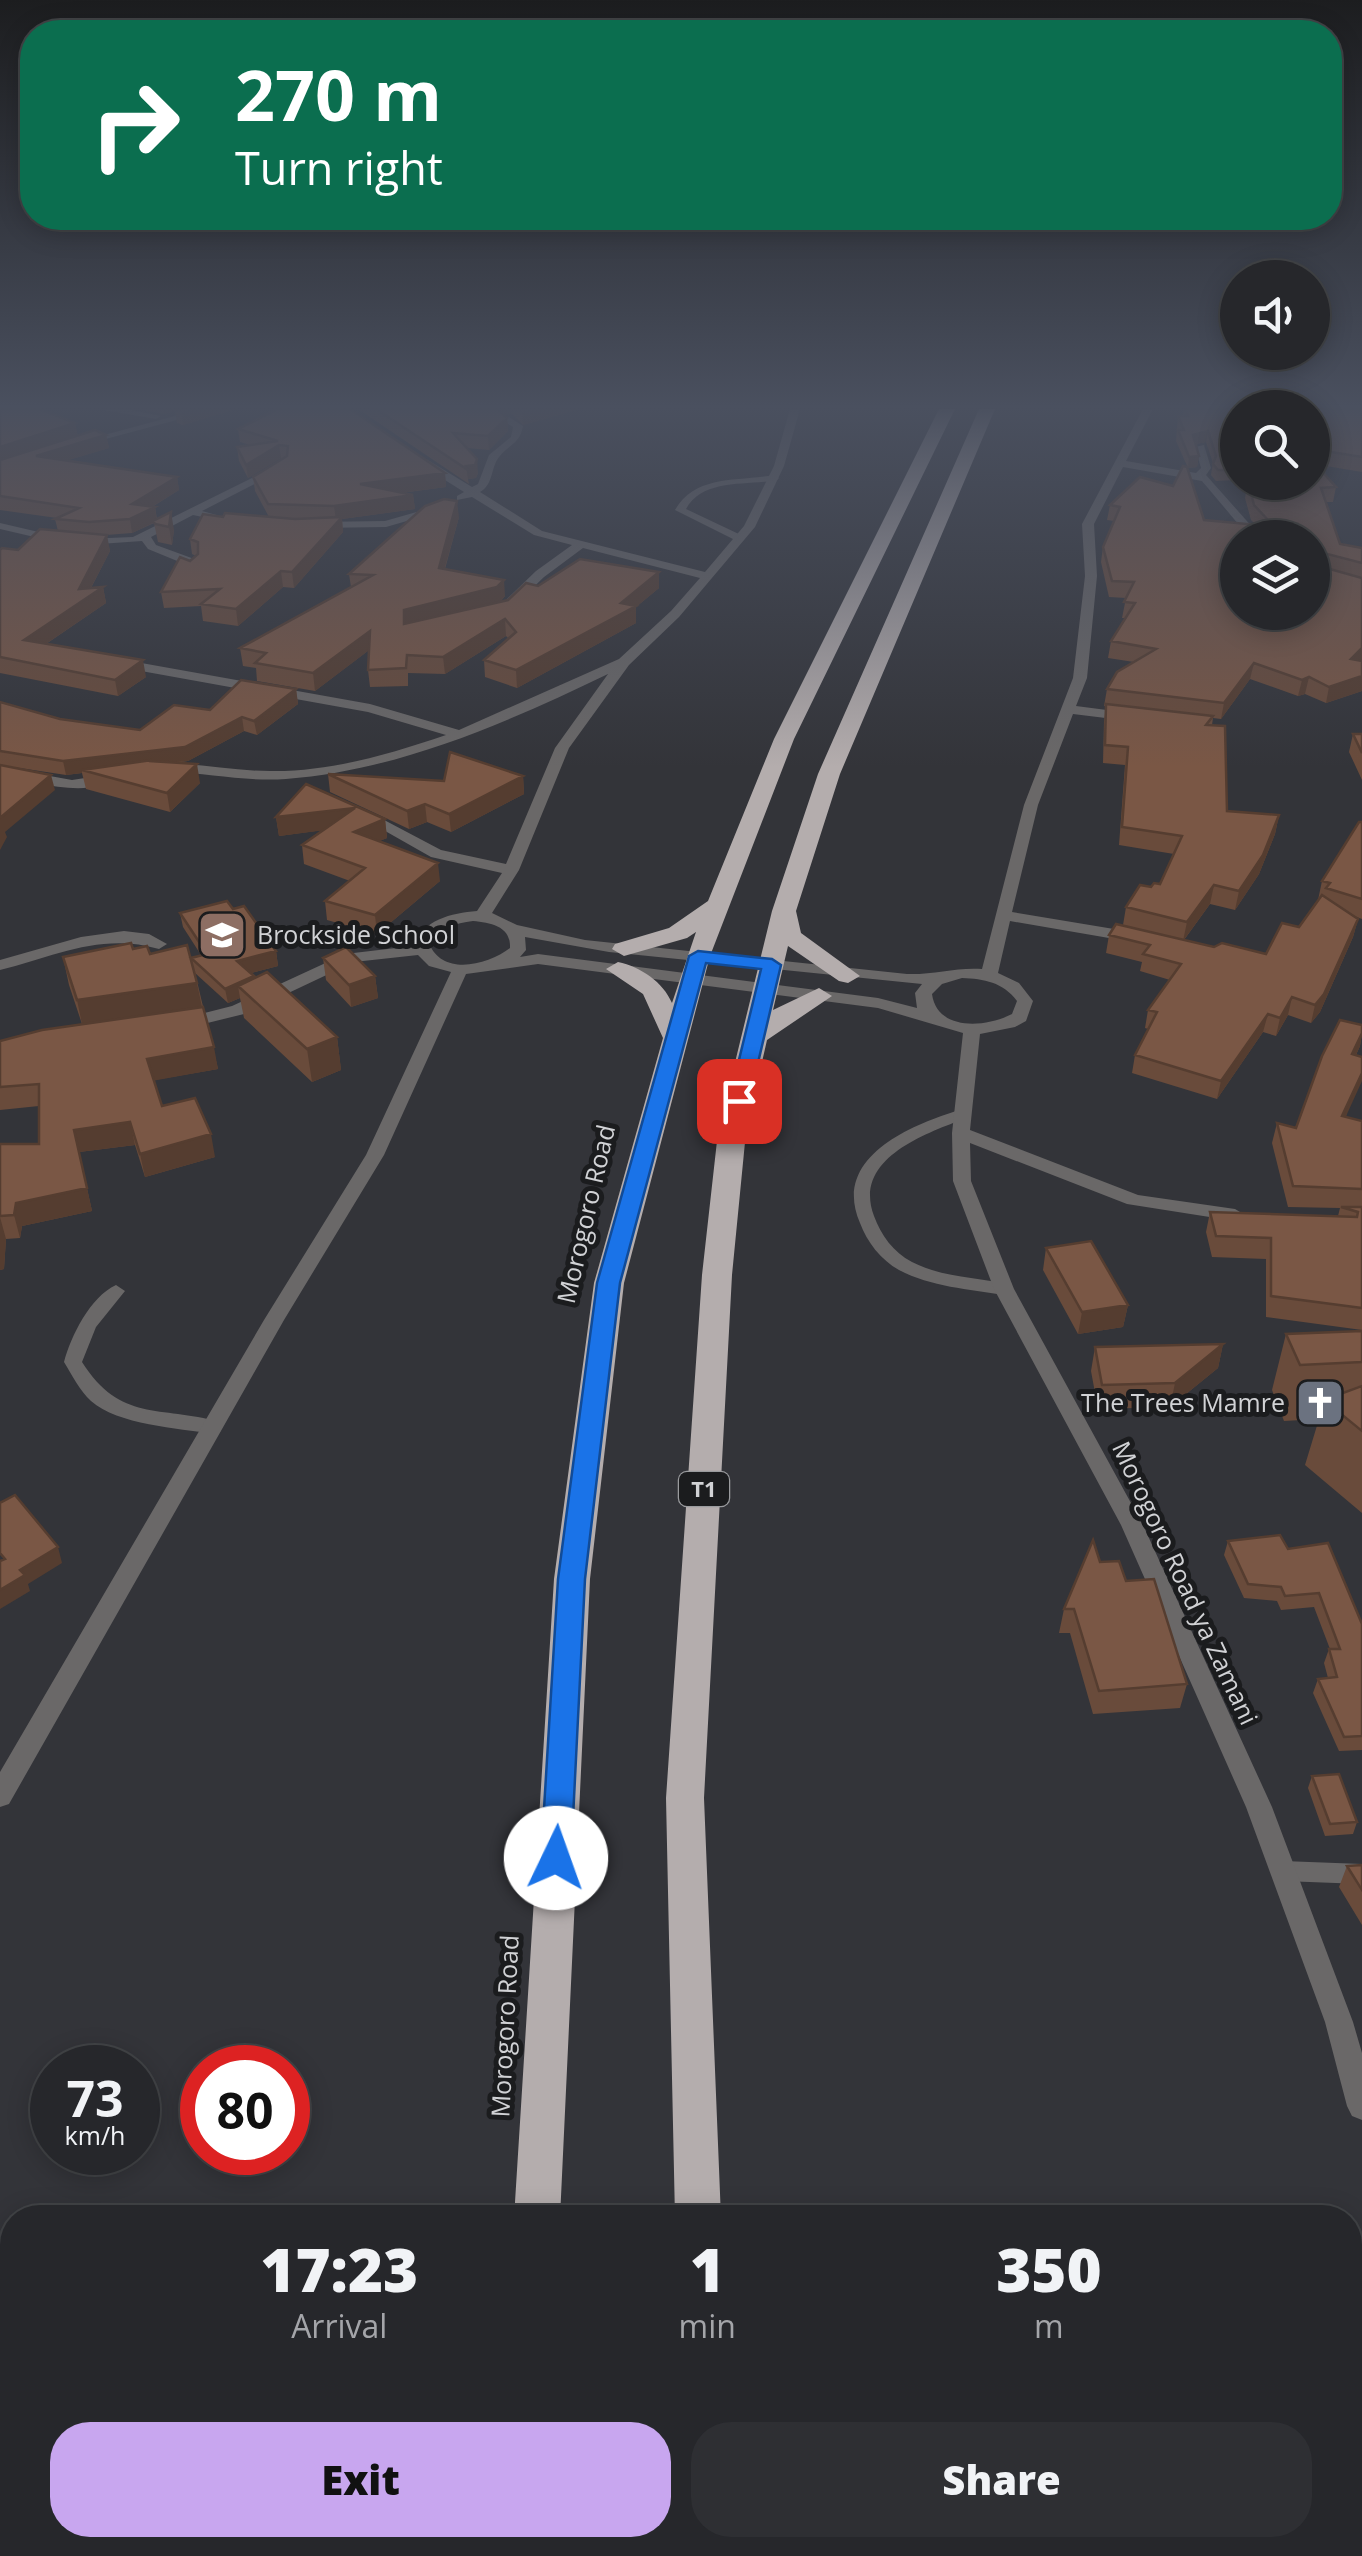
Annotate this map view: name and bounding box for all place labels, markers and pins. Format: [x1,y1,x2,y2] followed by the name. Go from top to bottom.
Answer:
[196,909,248,961] school or university icon: Brockside School
[257,917,455,951] place label: Brockside School
[697,1059,782,1144] pin
[1294,1377,1346,1429] church icon: The Trees Mamre
[1081,1385,1285,1419] place label: The Trees Mamre

